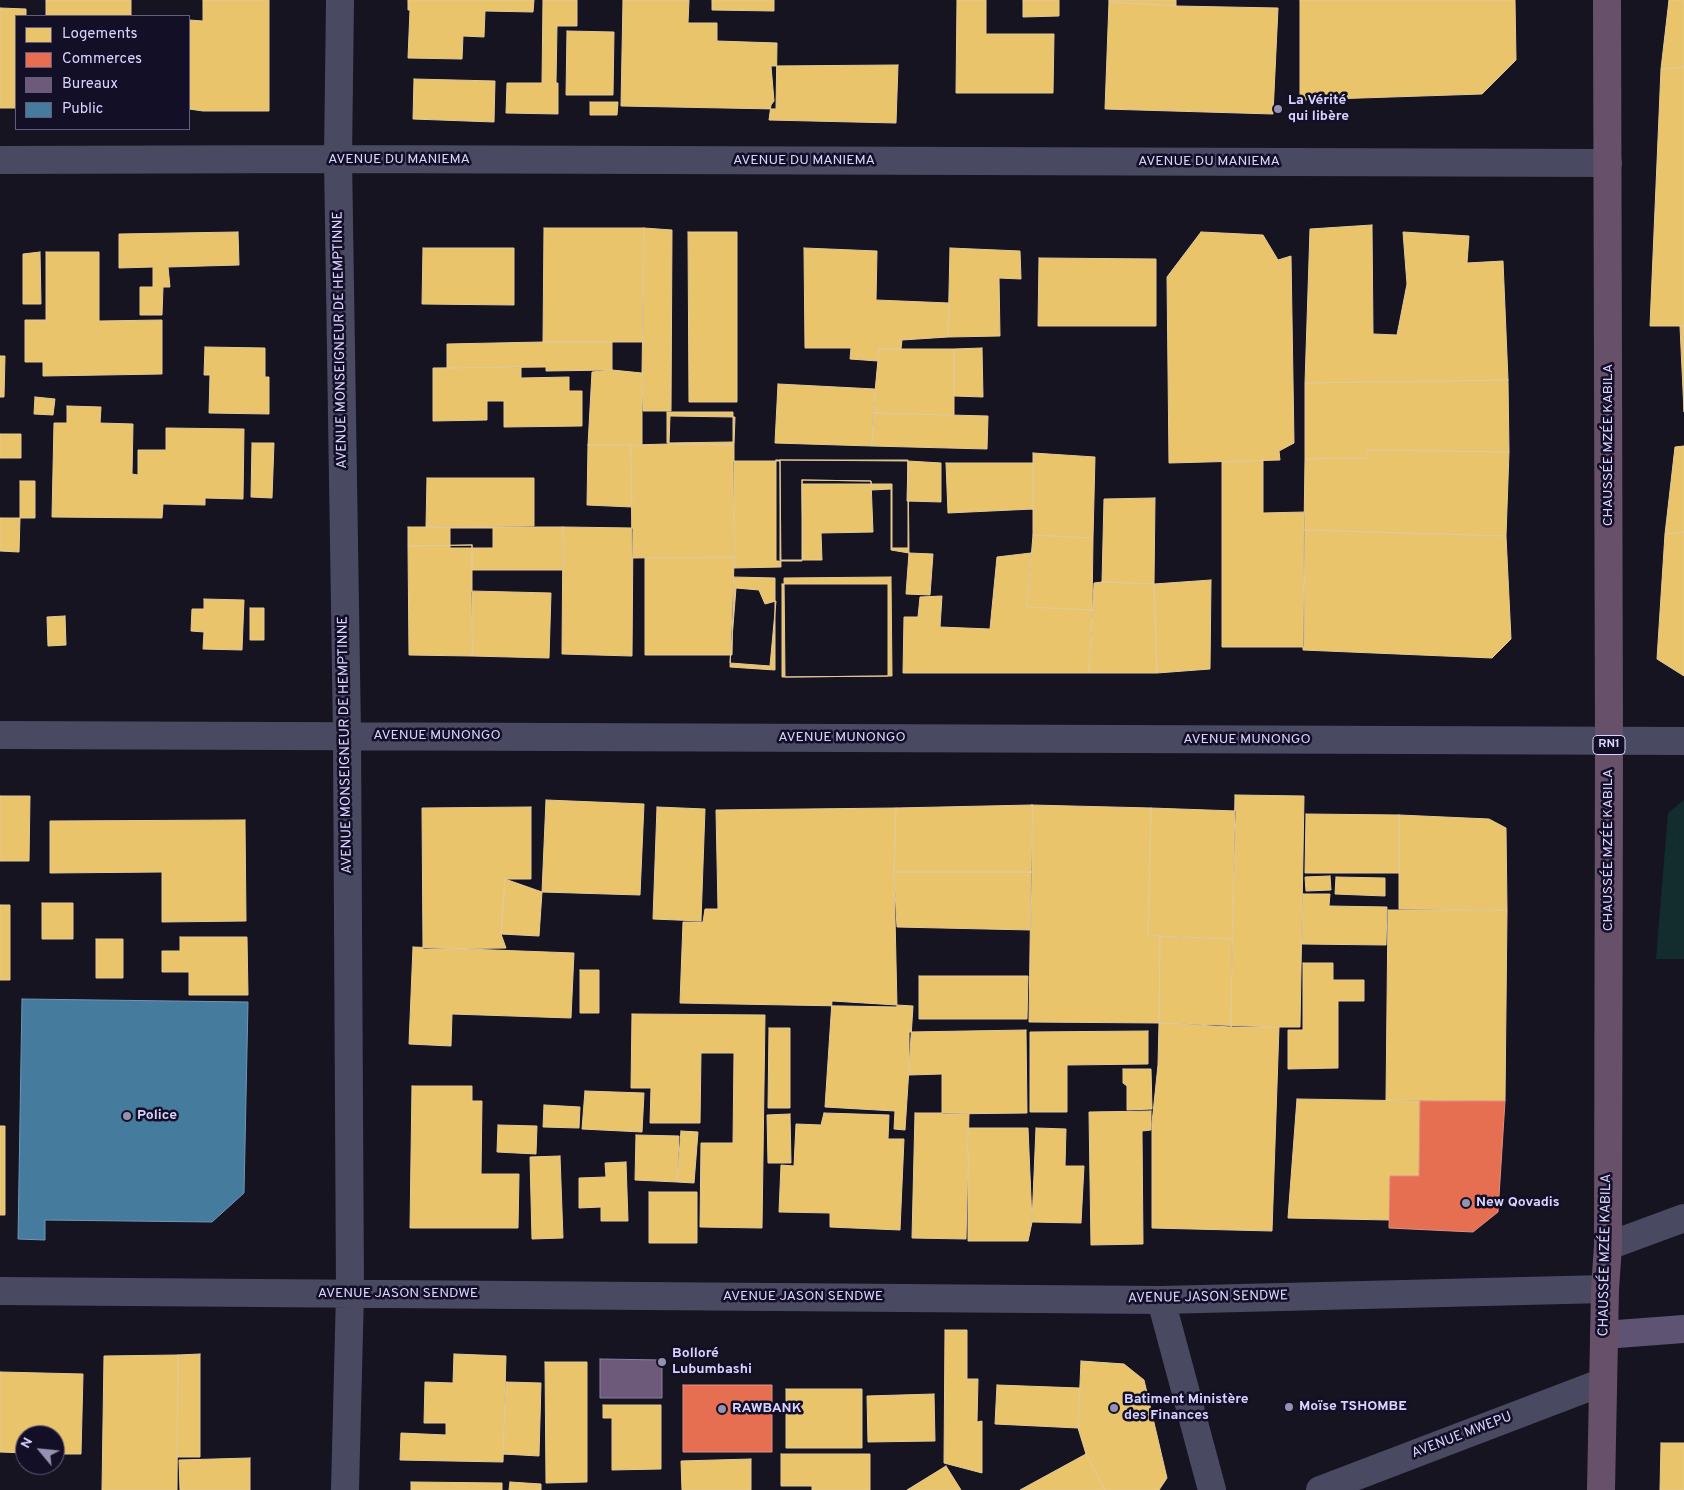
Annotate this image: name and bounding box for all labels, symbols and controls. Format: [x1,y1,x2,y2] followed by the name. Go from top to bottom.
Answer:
[15,15,190,130] legend
[62,25,138,44] text: Logements
[62,50,142,69] text: Commerces
[62,75,118,94] text: Bureaux
[1288,93,1349,125] place label: La Vérité qui libère
[62,100,103,119] text: Public
[1272,103,1284,115] marker: La Vérité qui libère
[328,152,470,168] street label: AVENUE DU MANIEMA
[733,153,875,169] street label: AVENUE DU MANIEMA
[1138,154,1280,170] street label: AVENUE DU MANIEMA
[330,211,352,469] street label: AVENUE MONSEIGNEUR DE HEMPTINNE
[1601,364,1617,526] street label: CHAUSSÉE MZÉE KABILA
[335,616,357,874] street label: AVENUE MONSEIGNEUR DE HEMPTINNE
[373,728,501,744] street label: AVENUE MUNONGO
[778,730,906,746] street label: AVENUE MUNONGO
[1183,732,1311,748] street label: AVENUE MUNONGO
[1593,736,1625,754] road number: RN1
[1601,769,1617,931] street label: CHAUSSÉE MZÉE KABILA
[137,1108,177,1124] place label: Police
[121,1110,133,1122] marker: Police
[1596,1174,1616,1336] street label: CHAUSSÉE MZÉE KABILA
[1476,1195,1560,1211] place label: New Qovadis
[1460,1197,1472,1209] marker: New Qovadis
[318,1286,478,1302] street label: AVENUE JASON SENDWE
[1128,1288,1288,1308] street label: AVENUE JASON SENDWE
[723,1289,883,1305] street label: AVENUE JASON SENDWE
[672,1346,752,1378] place label: Bolloré Lubumbashi
[656,1356,668,1368] marker: Bolloré Lubumbashi
[1124,1392,1249,1424] place label: Batiment Ministère des Finances
[1299,1399,1407,1415] place label: Moïse TSHOMBE
[732,1401,802,1417] place label: RAWBANK
[1283,1401,1295,1413] marker: Moïse TSHOMBE
[1108,1402,1120,1414] marker: Batiment Ministère des Finances
[716,1403,728,1415] marker: RAWBANK
[1410,1409,1514,1463] street label: AVENUE MWEPU
[15,1425,65,1475] north arrow
[17,1435,37,1452] text: N

